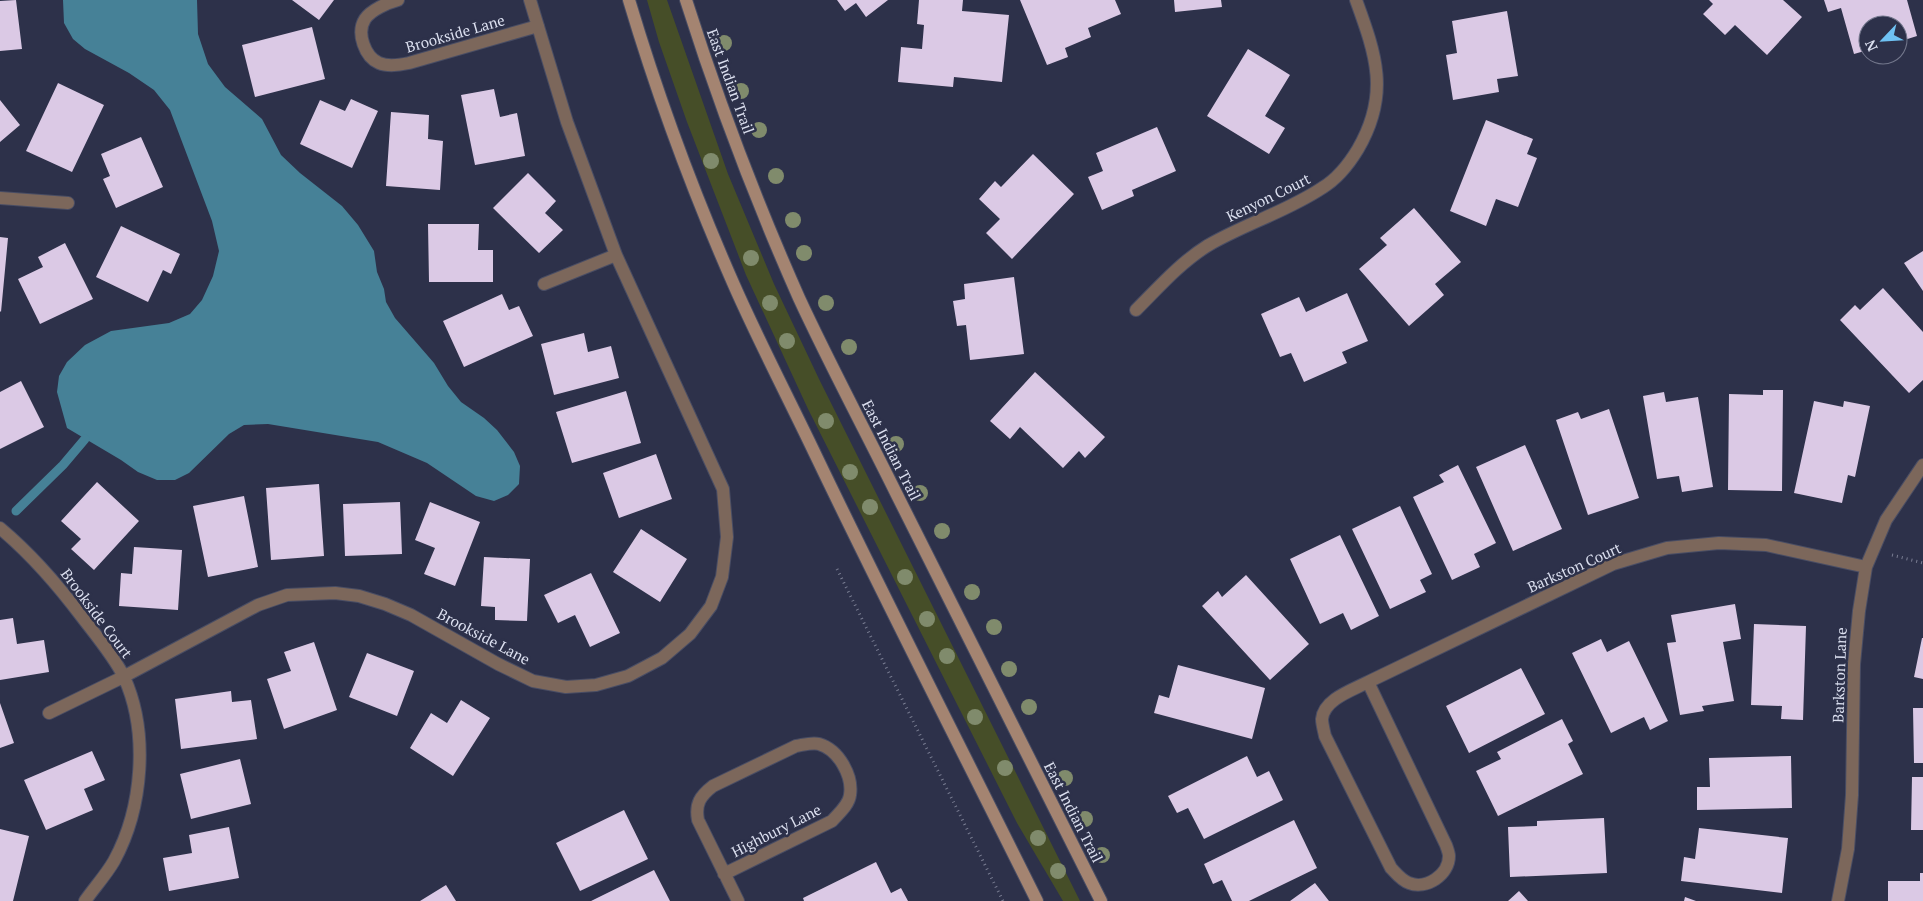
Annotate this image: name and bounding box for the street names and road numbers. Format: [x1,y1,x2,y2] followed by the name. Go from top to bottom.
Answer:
[403,9,507,57] street label: Brookside Lane
[703,26,759,136] street label: East Indian Trail
[1223,168,1314,226] street label: Kenyon Court
[858,396,926,504] street label: East Indian Trail
[1524,537,1624,597] street label: Barkston Court
[57,564,138,662] street label: Brookside Court
[434,603,534,669] street label: Brookside Lane
[1827,627,1851,723] street label: Barkston Lane
[1040,758,1108,866] street label: East Indian Trail
[728,799,824,861] street label: Highbury Lane

